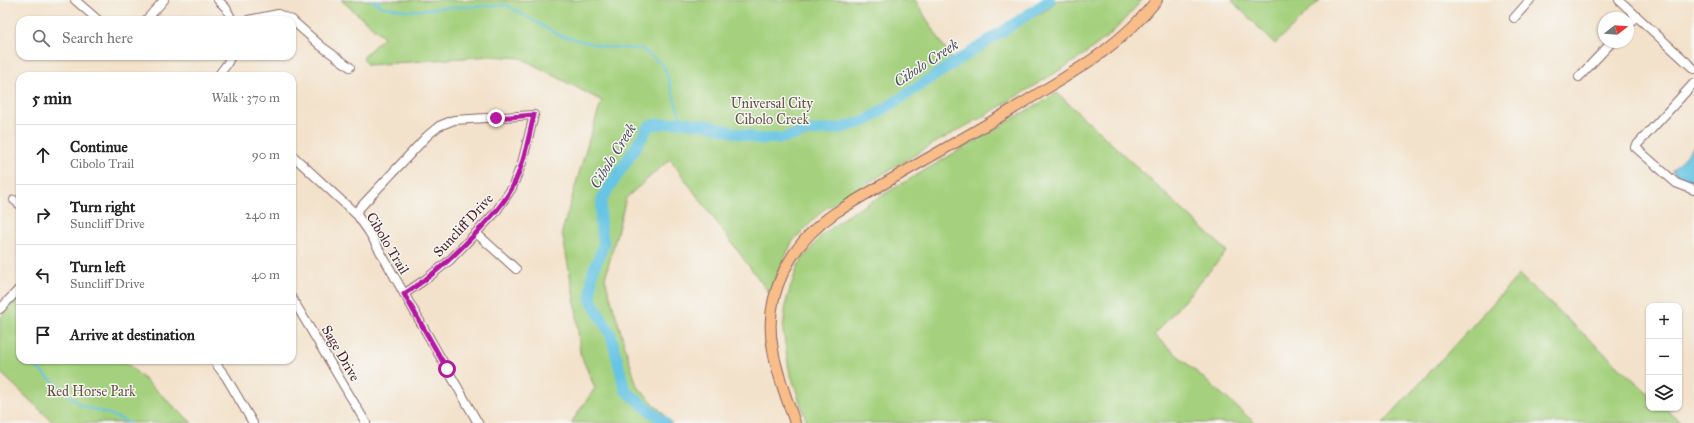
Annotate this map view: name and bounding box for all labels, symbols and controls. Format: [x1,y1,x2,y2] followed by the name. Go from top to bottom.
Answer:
[1598,12,1634,48] north arrow
[16,16,296,60] search box
[30,27,52,49] icon: search
[62,29,133,47] text: Search here
[890,35,962,91] water label: Cibolo Creek
[32,88,72,109] text: 5 min
[211,90,280,106] text: Walk · 370 m
[731,95,814,128] park label: Universal City Cibolo Creek
[487,109,505,127] route end
[586,120,640,192] water label: Cibolo Creek
[70,138,128,156] text: Continue
[32,144,54,166] icon: ahead
[252,147,280,163] text: 90 m
[70,156,134,172] text: Cibolo Trail
[430,190,497,261] street label: Suncliff Drive
[70,198,135,216] text: Turn right
[32,204,54,226] icon: right
[245,207,280,223] text: 240 m
[362,209,413,277] street label: Cibolo Trail
[70,216,145,232] text: Suncliff Drive
[70,258,126,276] text: Turn left
[32,264,54,286] icon: left
[251,267,280,283] text: 40 m
[70,276,145,292] text: Suncliff Drive
[1646,303,1682,411] map controls
[1646,303,1682,339] button: +
[318,322,363,384] street label: Sage Drive
[32,324,54,346] icon: arrive
[70,326,195,344] text: Arrive at destination
[1646,339,1682,375] button: −
[438,360,456,378] route start
[1646,375,1682,411] button: layers
[46,383,136,400] park label: Red Horse Park

